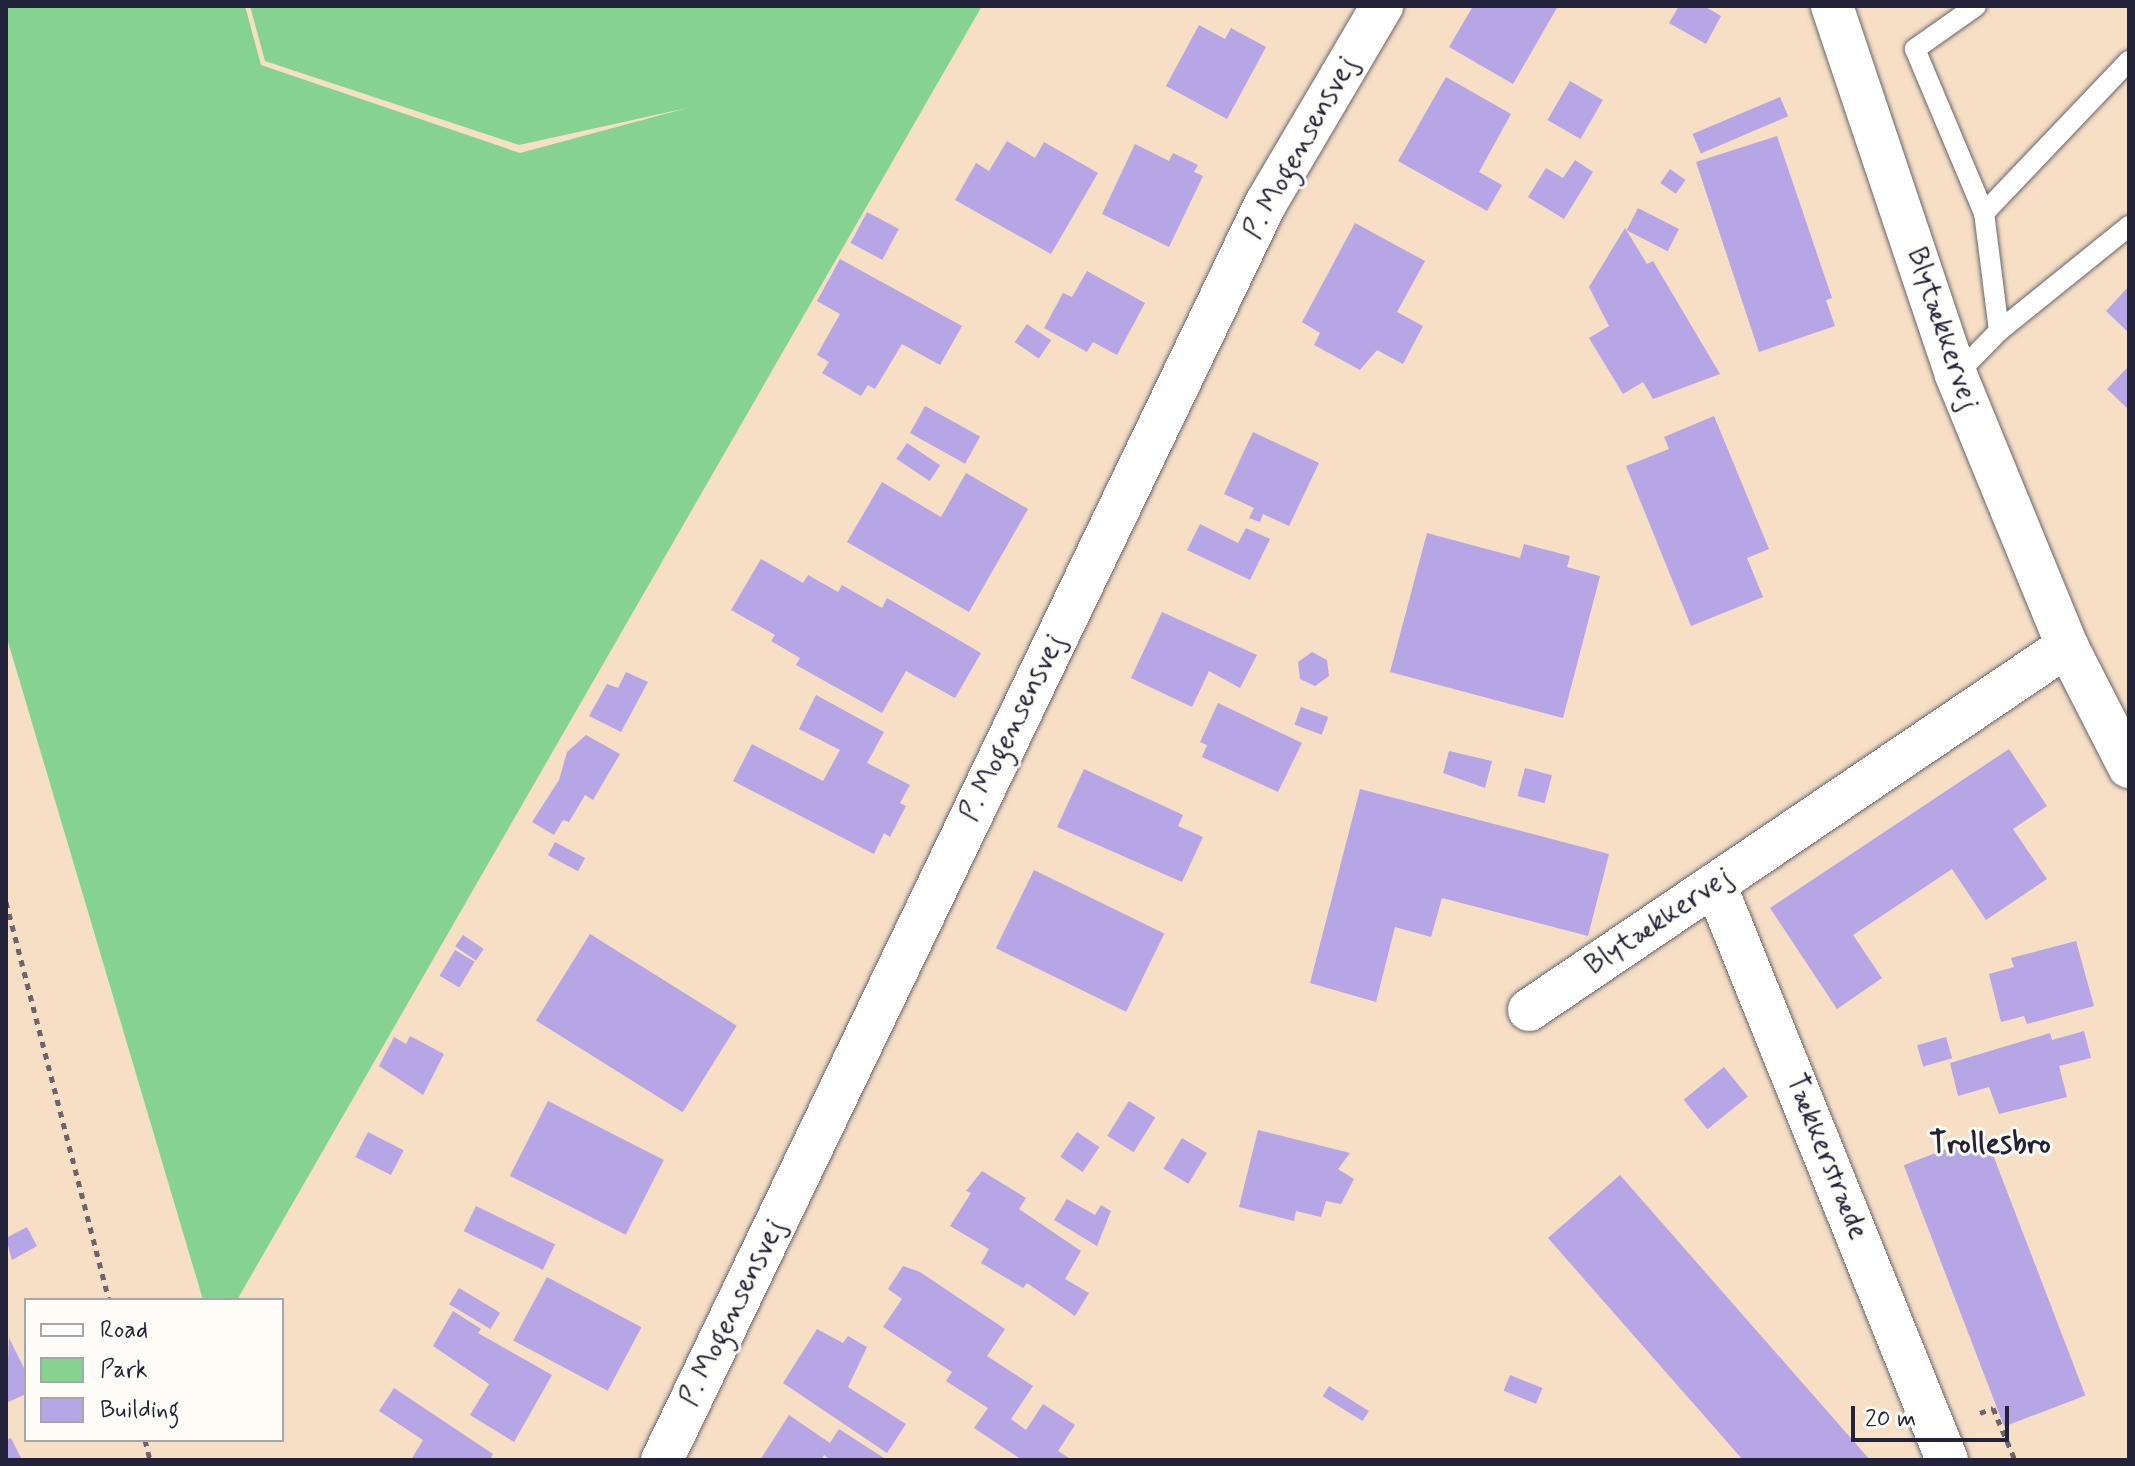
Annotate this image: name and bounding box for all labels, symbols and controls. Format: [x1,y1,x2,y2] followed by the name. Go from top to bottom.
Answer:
[1237,51,1365,245] street label: P. Mogensensvej
[1899,243,1985,415] street label: Blytækkervej
[953,629,1073,827] street label: P. Mogensensvej
[1579,861,1739,983] street label: Blytækkervej
[1778,1069,1874,1245] street label: Tækkerstræde
[1929,1126,2051,1162] district label: Trollesbro
[673,1214,793,1412] street label: P. Mogensensvej
[24,1298,284,1442] legend
[100,1315,148,1346] text: Road
[100,1355,148,1386] text: Park
[1855,1390,2013,1440] scale bar
[100,1395,180,1426] text: Building
[1865,1404,1916,1435] text: 20 m

